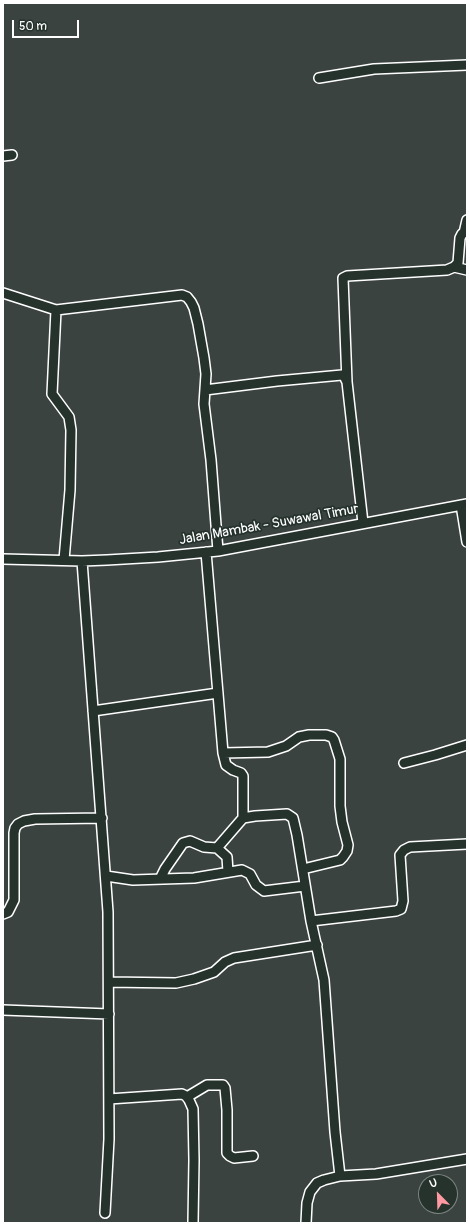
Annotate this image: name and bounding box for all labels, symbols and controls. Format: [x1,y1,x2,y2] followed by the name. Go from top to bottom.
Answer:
[14,12,81,38] scale bar
[19,19,47,34] text: 50 m
[178,501,360,549] street label: Jalan Mambak - Suwawal Timur
[418,1174,458,1214] north arrow
[428,1176,439,1191] text: U

